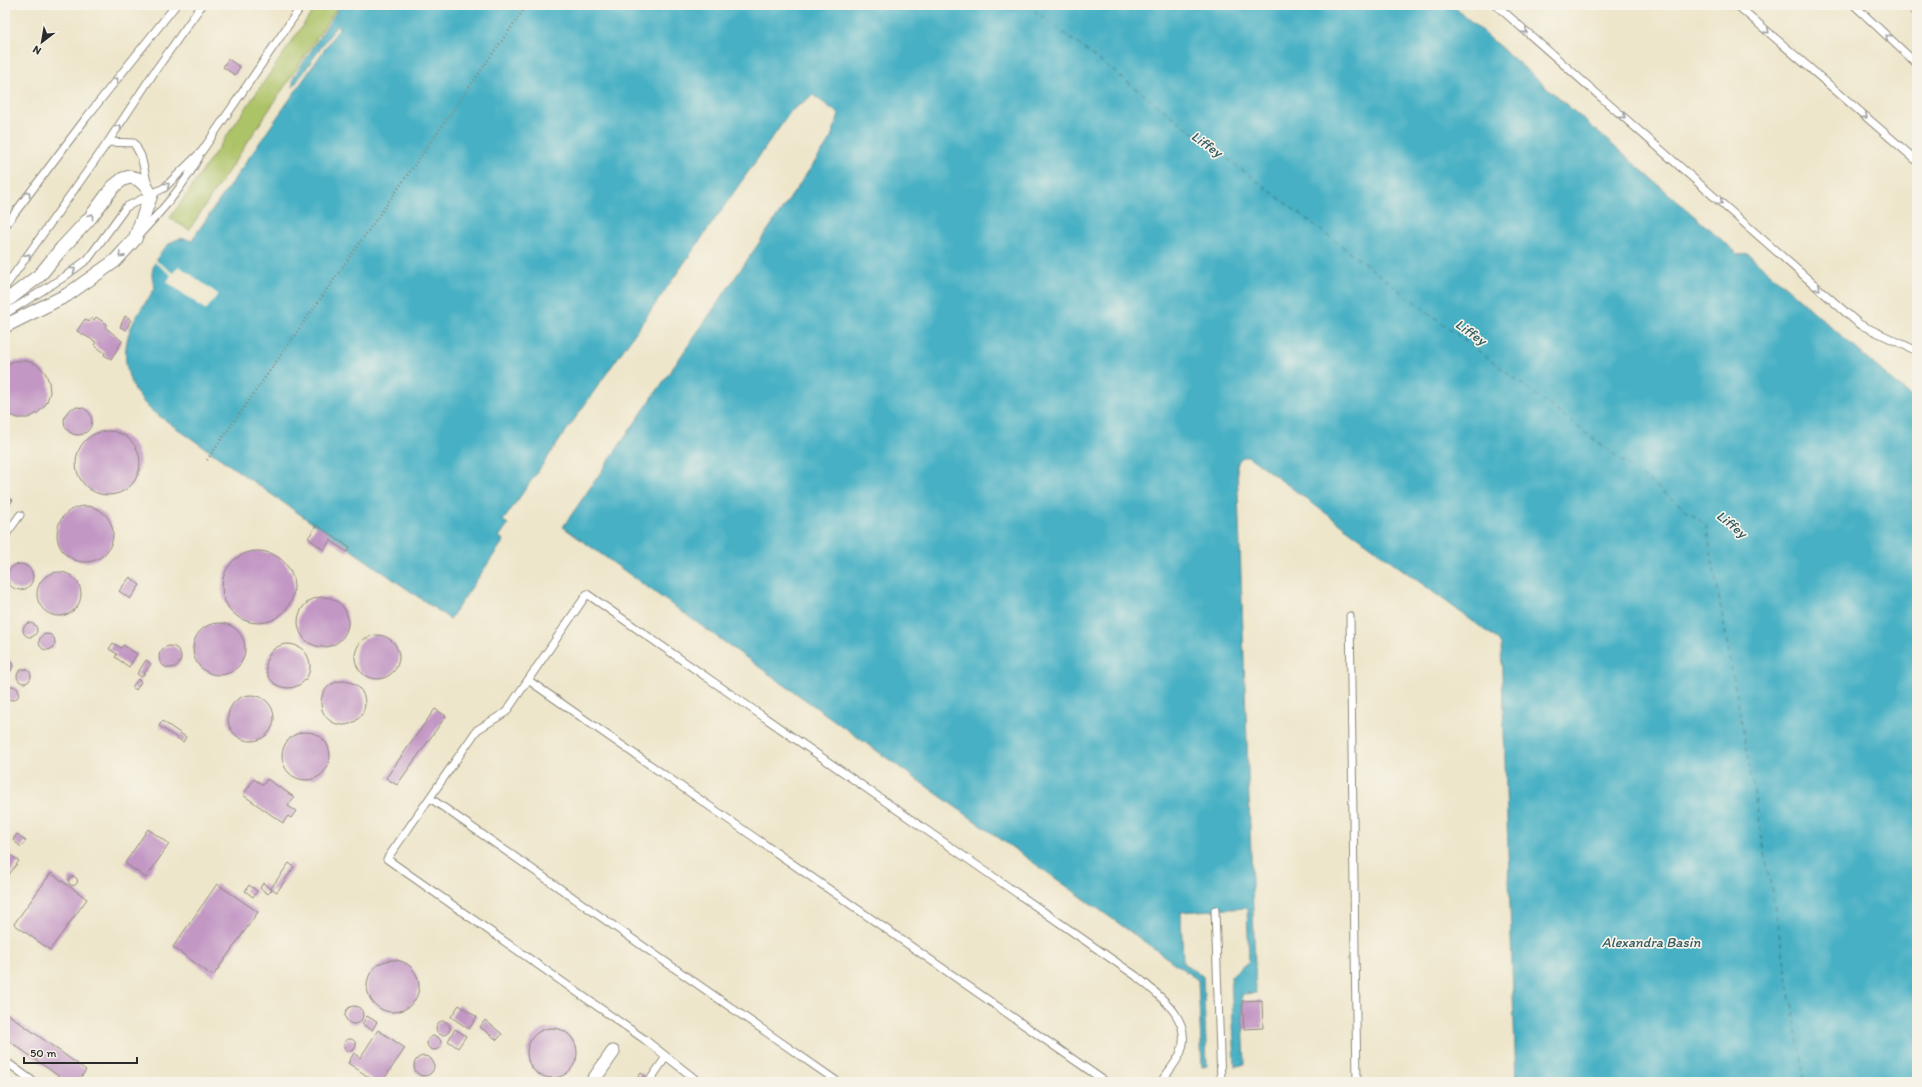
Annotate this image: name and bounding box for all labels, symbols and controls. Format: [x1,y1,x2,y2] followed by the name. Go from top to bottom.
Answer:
[22,22,62,62] north arrow
[1520,26,1528,33] one-way arrow
[1762,26,1769,33] one-way arrow
[1886,35,1893,42] one-way arrow
[31,43,44,58] text: N
[111,78,118,85] one-way arrow
[1860,111,1868,118] one-way arrow
[1618,112,1625,119] one-way arrow
[114,124,122,131] one-way arrow
[1188,128,1227,162] water label: Liffey
[163,182,170,189] one-way arrow
[24,192,31,199] one-way arrow
[1716,198,1723,205] one-way arrow
[87,213,94,220] one-way arrow
[119,250,126,257] one-way arrow
[23,253,31,260] one-way arrow
[69,268,76,275] one-way arrow
[1813,283,1821,291] one-way arrow
[1452,316,1491,350] water label: Liffey
[1713,507,1751,543] water label: Liffey
[1602,934,1700,951] water label: Alexandra Basin
[24,1039,137,1065] scale bar
[30,1046,56,1060] text: 50 m

